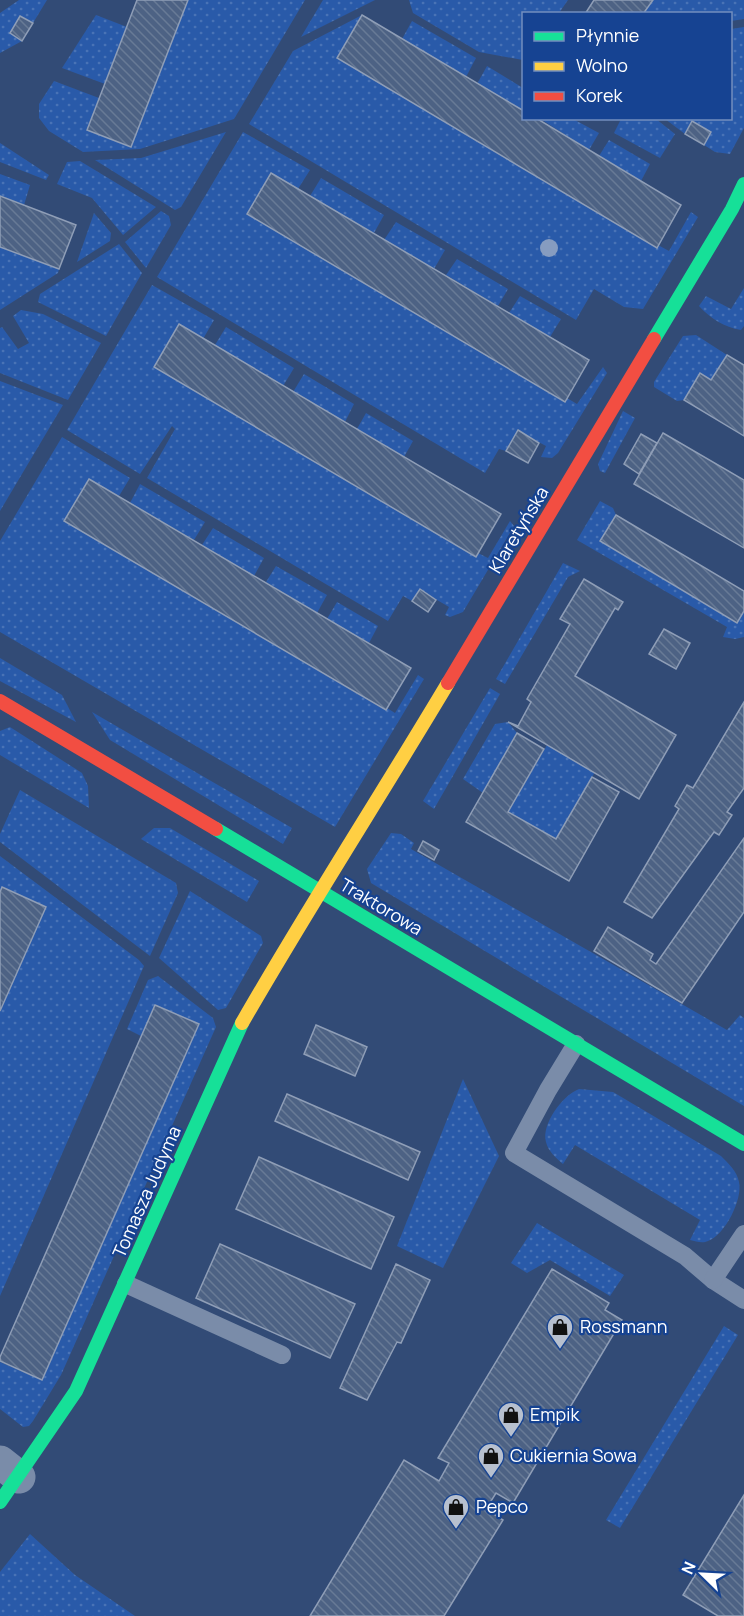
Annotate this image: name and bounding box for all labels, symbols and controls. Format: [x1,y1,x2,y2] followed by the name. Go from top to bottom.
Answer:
[522,12,732,120] legend
[576,23,639,47] text: Płynnie
[576,53,628,77] text: Wolno
[576,83,623,107] text: Korek
[483,482,553,577] street label: Klaretyńska
[336,872,427,940] street label: Traktorowa
[106,1122,186,1261] street label: Tomasza Judyma
[545,1312,575,1350] shop icon: Rossmann
[580,1314,667,1338] place label: Rossmann
[496,1400,526,1438] shop icon: Empik
[530,1402,580,1426] place label: Empik
[476,1441,506,1479] shop icon: Cukiernia Sowa
[510,1443,637,1467] place label: Cukiernia Sowa
[441,1492,471,1530] shop icon: Pepco
[476,1494,528,1518] place label: Pepco
[672,1544,732,1604] north arrow
[676,1558,701,1578] text: N

